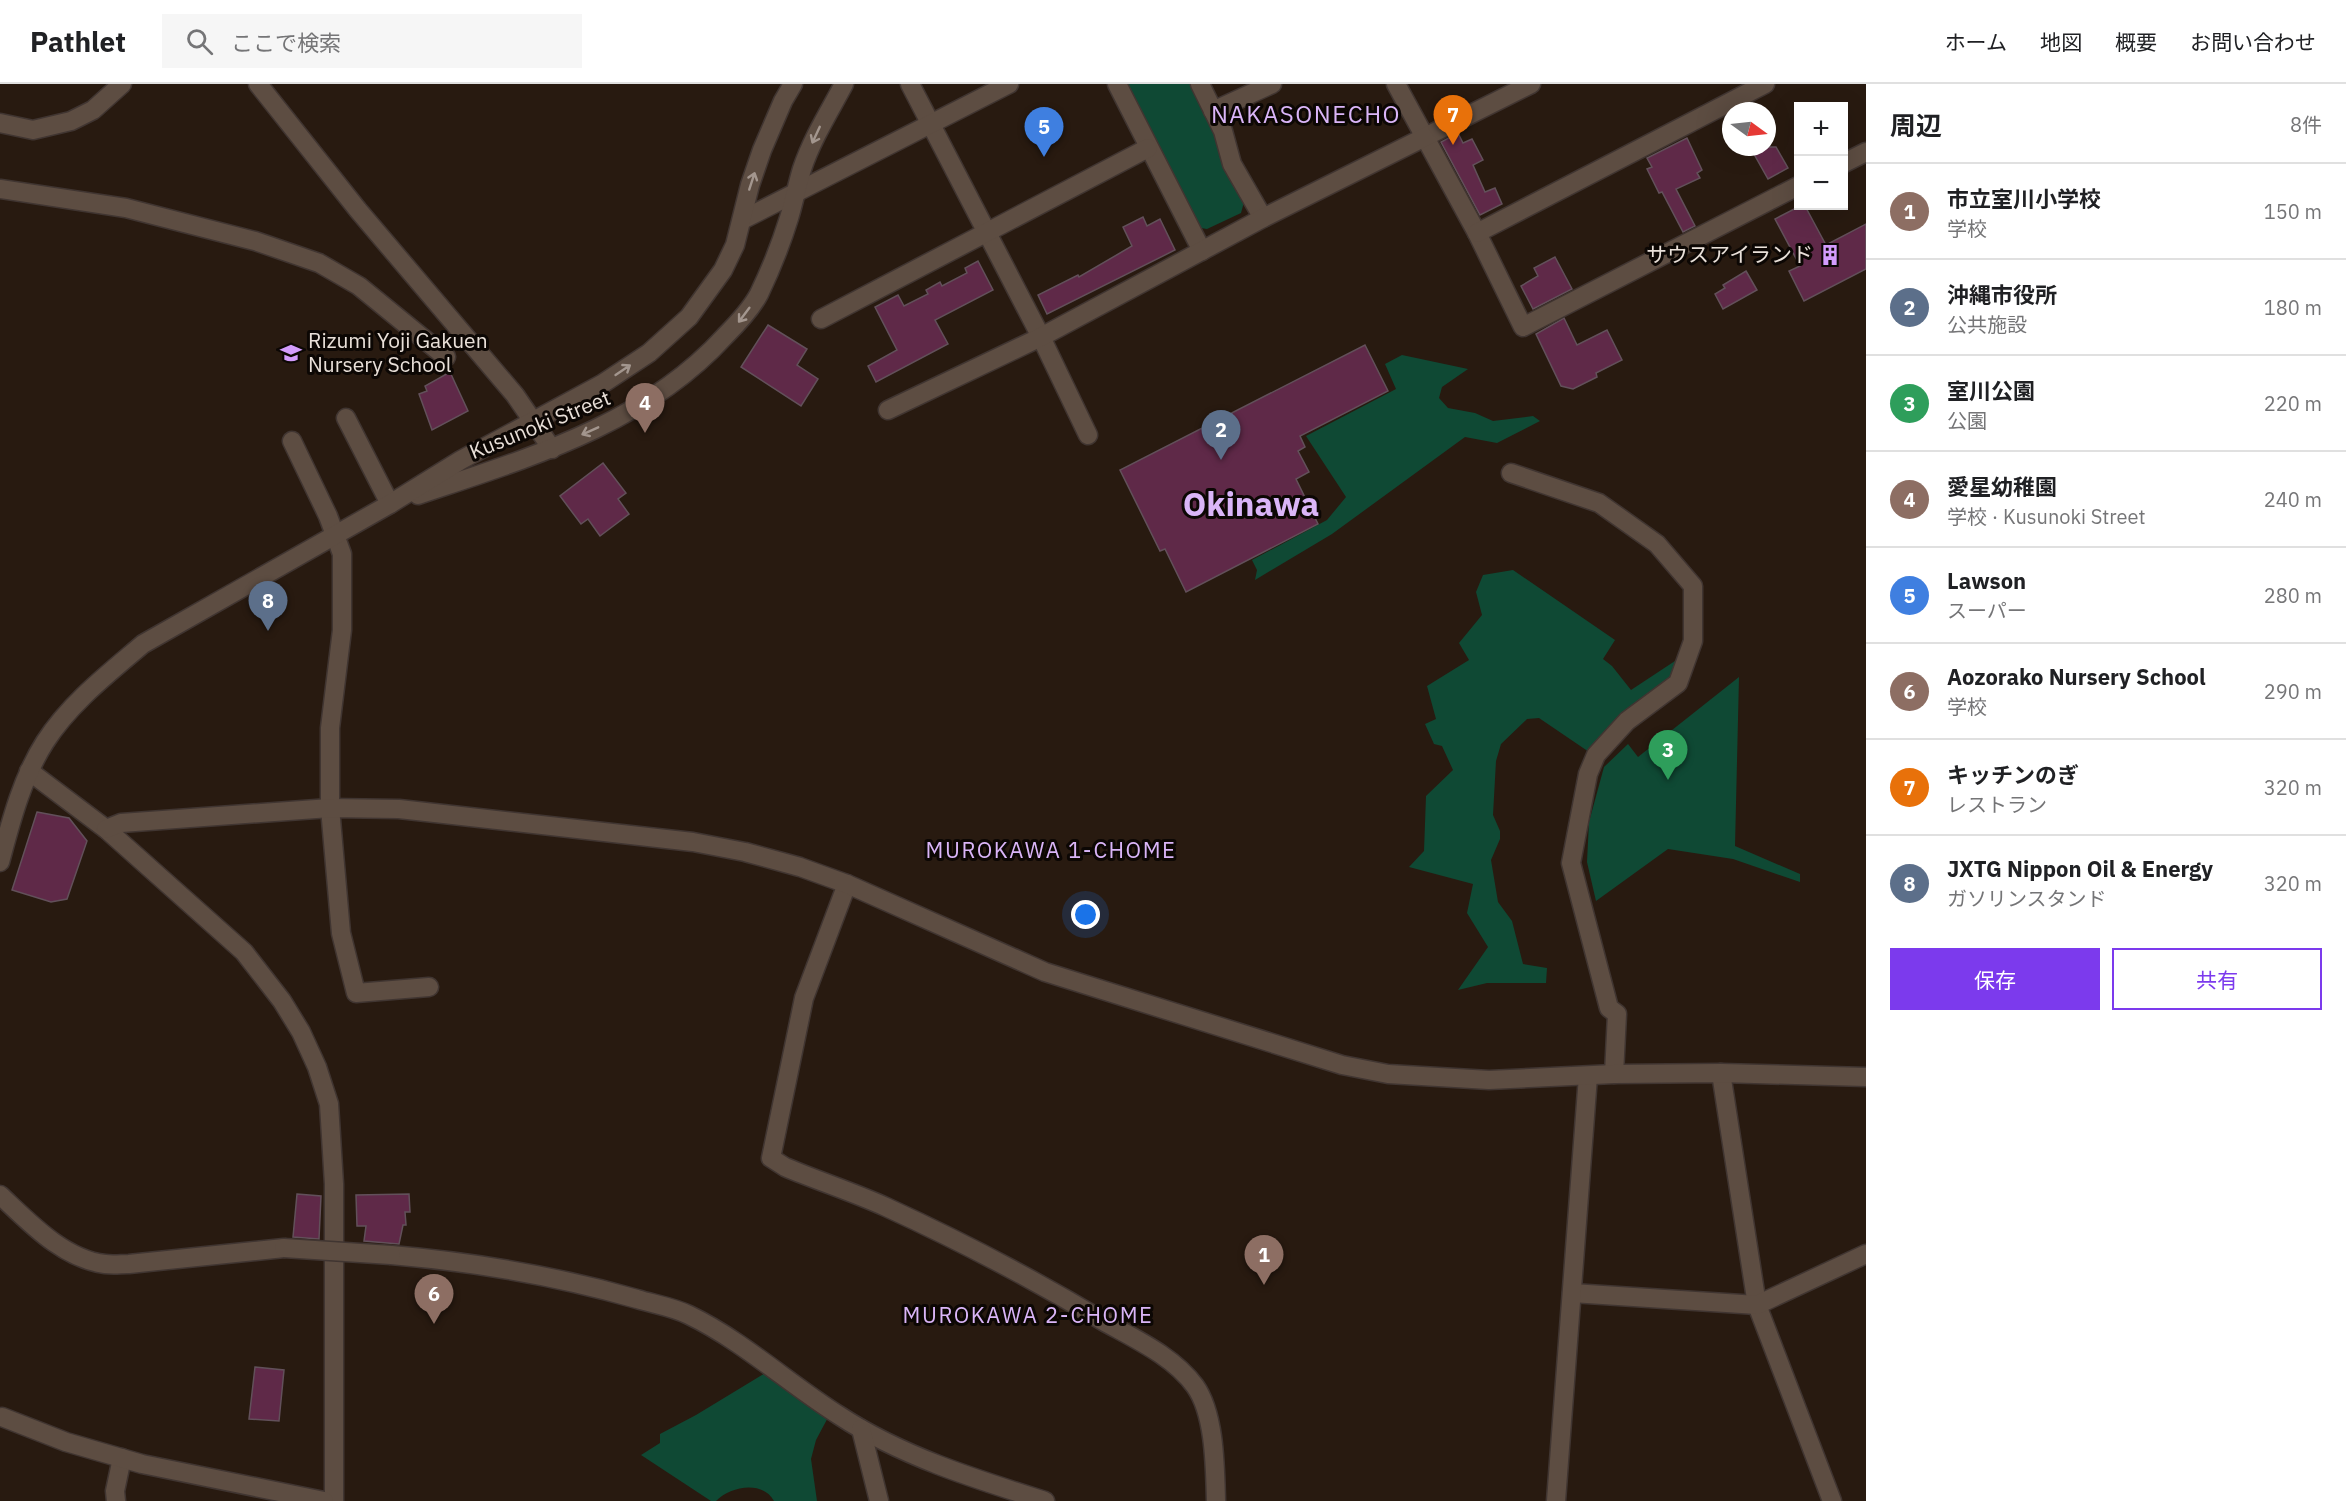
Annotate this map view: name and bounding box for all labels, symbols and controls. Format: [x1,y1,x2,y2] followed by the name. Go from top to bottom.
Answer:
[162,14,582,68] search box
[30,23,126,60] text: Pathlet
[183,25,216,58] icon: search
[231,28,341,57] text: ここで検索
[1945,28,2007,56] text: ホーム
[2040,28,2082,56] text: 地図
[2115,28,2157,56] text: 概要
[2190,28,2316,56] text: お問い合わせ
[1434,95,1472,145] pin: 7
[1211,98,1401,130] district label: NAKASONECHO
[1722,102,1776,156] north arrow
[1794,102,1848,210] map controls
[1794,102,1848,156] button: +
[1024,107,1064,157] pin: 5
[1890,108,1942,142] text: 周辺
[2290,111,2322,138] text: 8件
[810,126,822,144] one-way arrow
[1794,156,1848,210] button: −
[747,172,758,191] one-way arrow
[1947,184,2101,213] text: 市立室川小学校
[1904,198,1916,225] text: 1
[2264,198,2322,225] text: 150 m
[1947,215,1987,242] text: 学校
[1646,240,1813,268] place label: サウスアイランド
[1818,243,1842,267] building icon: サウスアイランド
[1947,280,2057,309] text: 沖縄市役所
[1904,294,1916,321] text: 2
[2264,294,2322,321] text: 180 m
[737,306,750,322] one-way arrow
[1947,311,2027,338] text: 公共施設
[308,326,488,378] place label: Rizumi Yoji Gakuen Nursery School
[279,341,303,365] school or university icon: Rizumi Yoji Gakuen Nursery School
[614,364,631,376] one-way arrow
[1947,376,2035,405] text: 室川公園
[465,383,614,465] street label: Kusunoki Street
[626,384,664,433] pin: 4
[1904,390,1916,417] text: 3
[2264,390,2322,417] text: 220 m
[1947,407,1987,434] text: 公園
[1202,410,1240,460] pin: 2
[582,426,600,438] one-way arrow
[1947,472,2057,501] text: 愛星幼稚園
[1183,482,1319,525] district label: Okinawa
[1904,486,1916,513] text: 4
[2264,486,2322,513] text: 240 m
[1947,503,2146,530] text: 学校 · Kusunoki Street
[1947,566,2026,595] text: Lawson
[248,582,288,631] pin: 8
[1904,582,1916,609] text: 5
[2264,582,2322,609] text: 280 m
[1947,597,2027,624] text: スーパー
[1947,662,2206,691] text: Aozorako Nursery School
[1904,678,1916,705] text: 6
[2264,678,2322,705] text: 290 m
[1947,693,1987,720] text: 学校
[1648,730,1688,780] pin: 3
[1947,760,2079,789] text: キッチンのぎ
[1904,774,1916,801] text: 7
[2264,774,2322,801] text: 320 m
[1947,791,2047,818] text: レストラン
[926,835,1176,864] district label: MUROKAWA 1-CHOME
[1947,854,2213,883] text: JXTG Nippon Oil & Energy
[1904,870,1916,897] text: 8
[2264,870,2322,897] text: 320 m
[1947,885,2107,912] text: ガソリンスタンド
[1071,900,1100,929] your location
[1890,948,2100,1010] button: 保存
[2112,948,2322,1010] button: 共有
[1244,1236,1284,1285] pin: 1
[414,1274,454,1324] pin: 6
[903,1300,1153,1329] district label: MUROKAWA 2-CHOME

